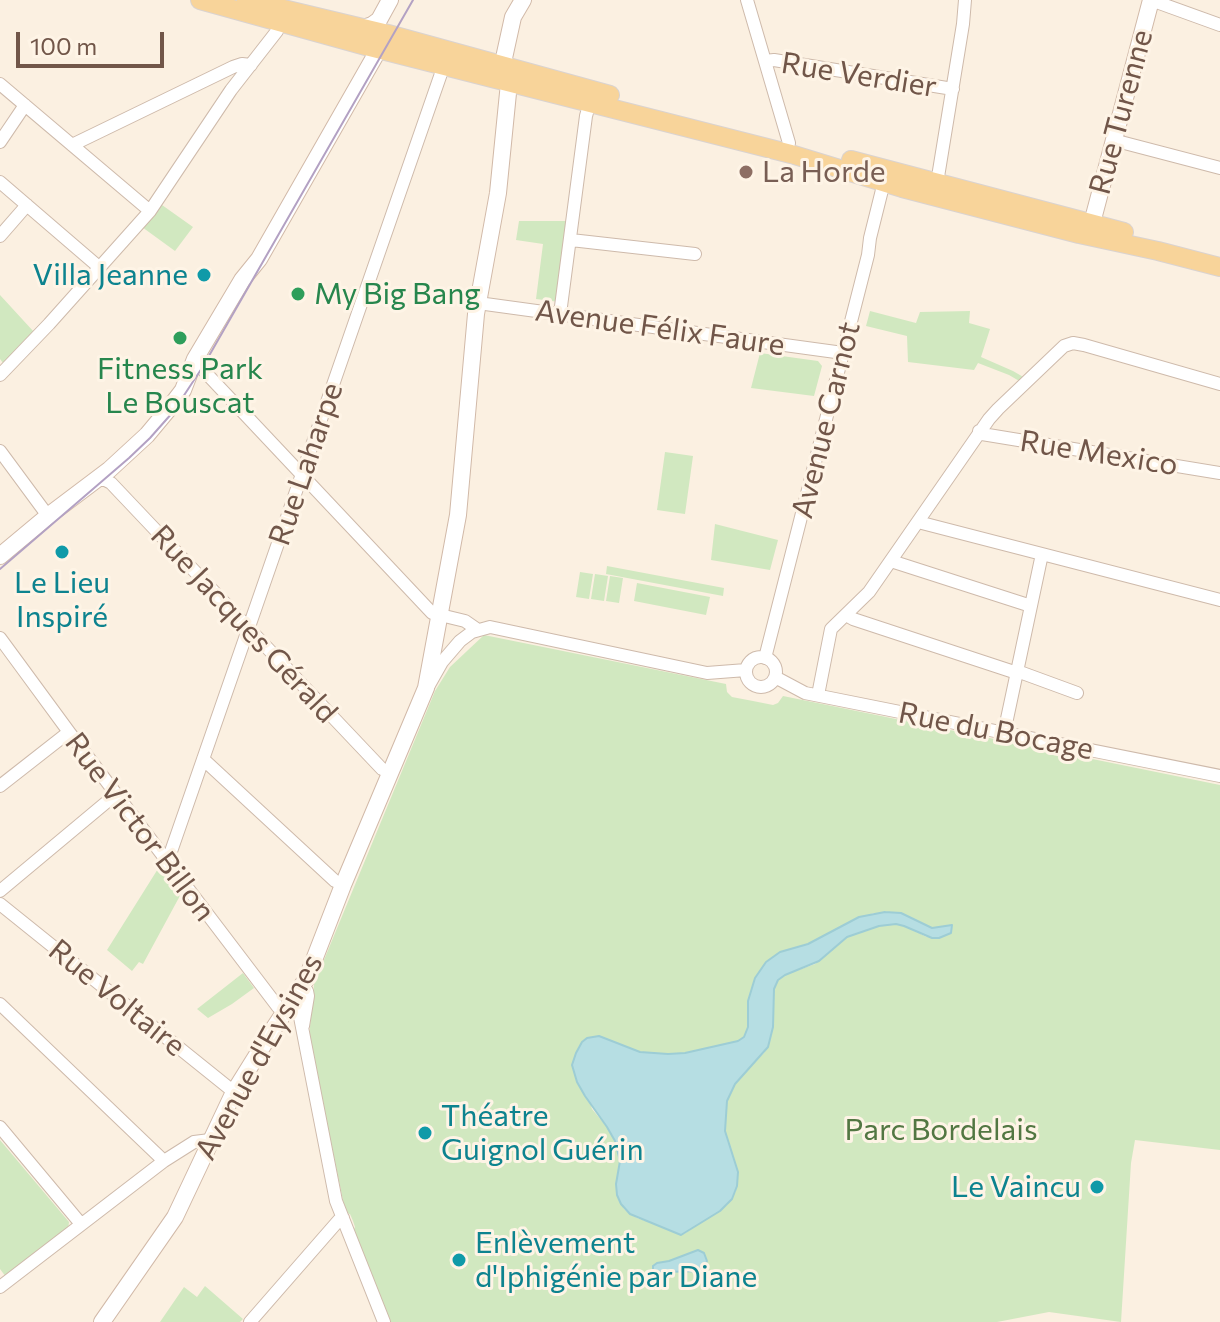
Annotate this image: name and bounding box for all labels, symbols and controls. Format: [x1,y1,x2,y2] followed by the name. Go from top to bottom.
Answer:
[20,16,168,66] scale bar
[1082,26,1160,198] street label: Rue Turenne
[30,31,97,60] text: 100 m
[779,45,939,105] street label: Rue Verdier
[762,154,886,190] place label: La Horde
[737,163,755,181] marker: La Horde
[33,257,188,293] place label: Villa Jeanne
[195,266,213,284] marker: Villa Jeanne
[314,276,481,312] place label: My Big Bang
[289,285,307,303] marker: My Big Bang
[533,293,787,363] street label: Avenue Félix Faure
[784,318,868,522] street label: Avenue Carnot
[171,329,189,347] marker: Fitness Park Le Bouscat
[97,351,263,422] place label: Fitness Park Le Bouscat
[261,378,351,550] street label: Rue Laharpe
[1018,423,1180,483] street label: Rue Mexico
[143,518,345,730] street label: Rue Jacques Gérald
[53,543,71,561] marker: Le Lieu Inspiré
[14,565,110,636] place label: Le Lieu Inspiré
[896,694,1096,768] street label: Rue du Bocage
[57,726,223,928] street label: Rue Victor Billon
[41,932,193,1064] street label: Rue Voltaire
[188,948,330,1166] street label: Avenue d'Eysines
[441,1098,644,1168] place label: Théatre Guignol Guérin
[844,1112,1038,1148] park label: Parc Bordelais
[416,1124,434,1142] marker: Théatre Guignol Guérin
[951,1169,1081,1205] place label: Le Vaincu
[1088,1178,1106,1196] marker: Le Vaincu
[475,1225,757,1296] place label: Enlèvement d'Iphigénie par Diane
[450,1251,468,1269] marker: Enlèvement d'Iphigénie par Diane

